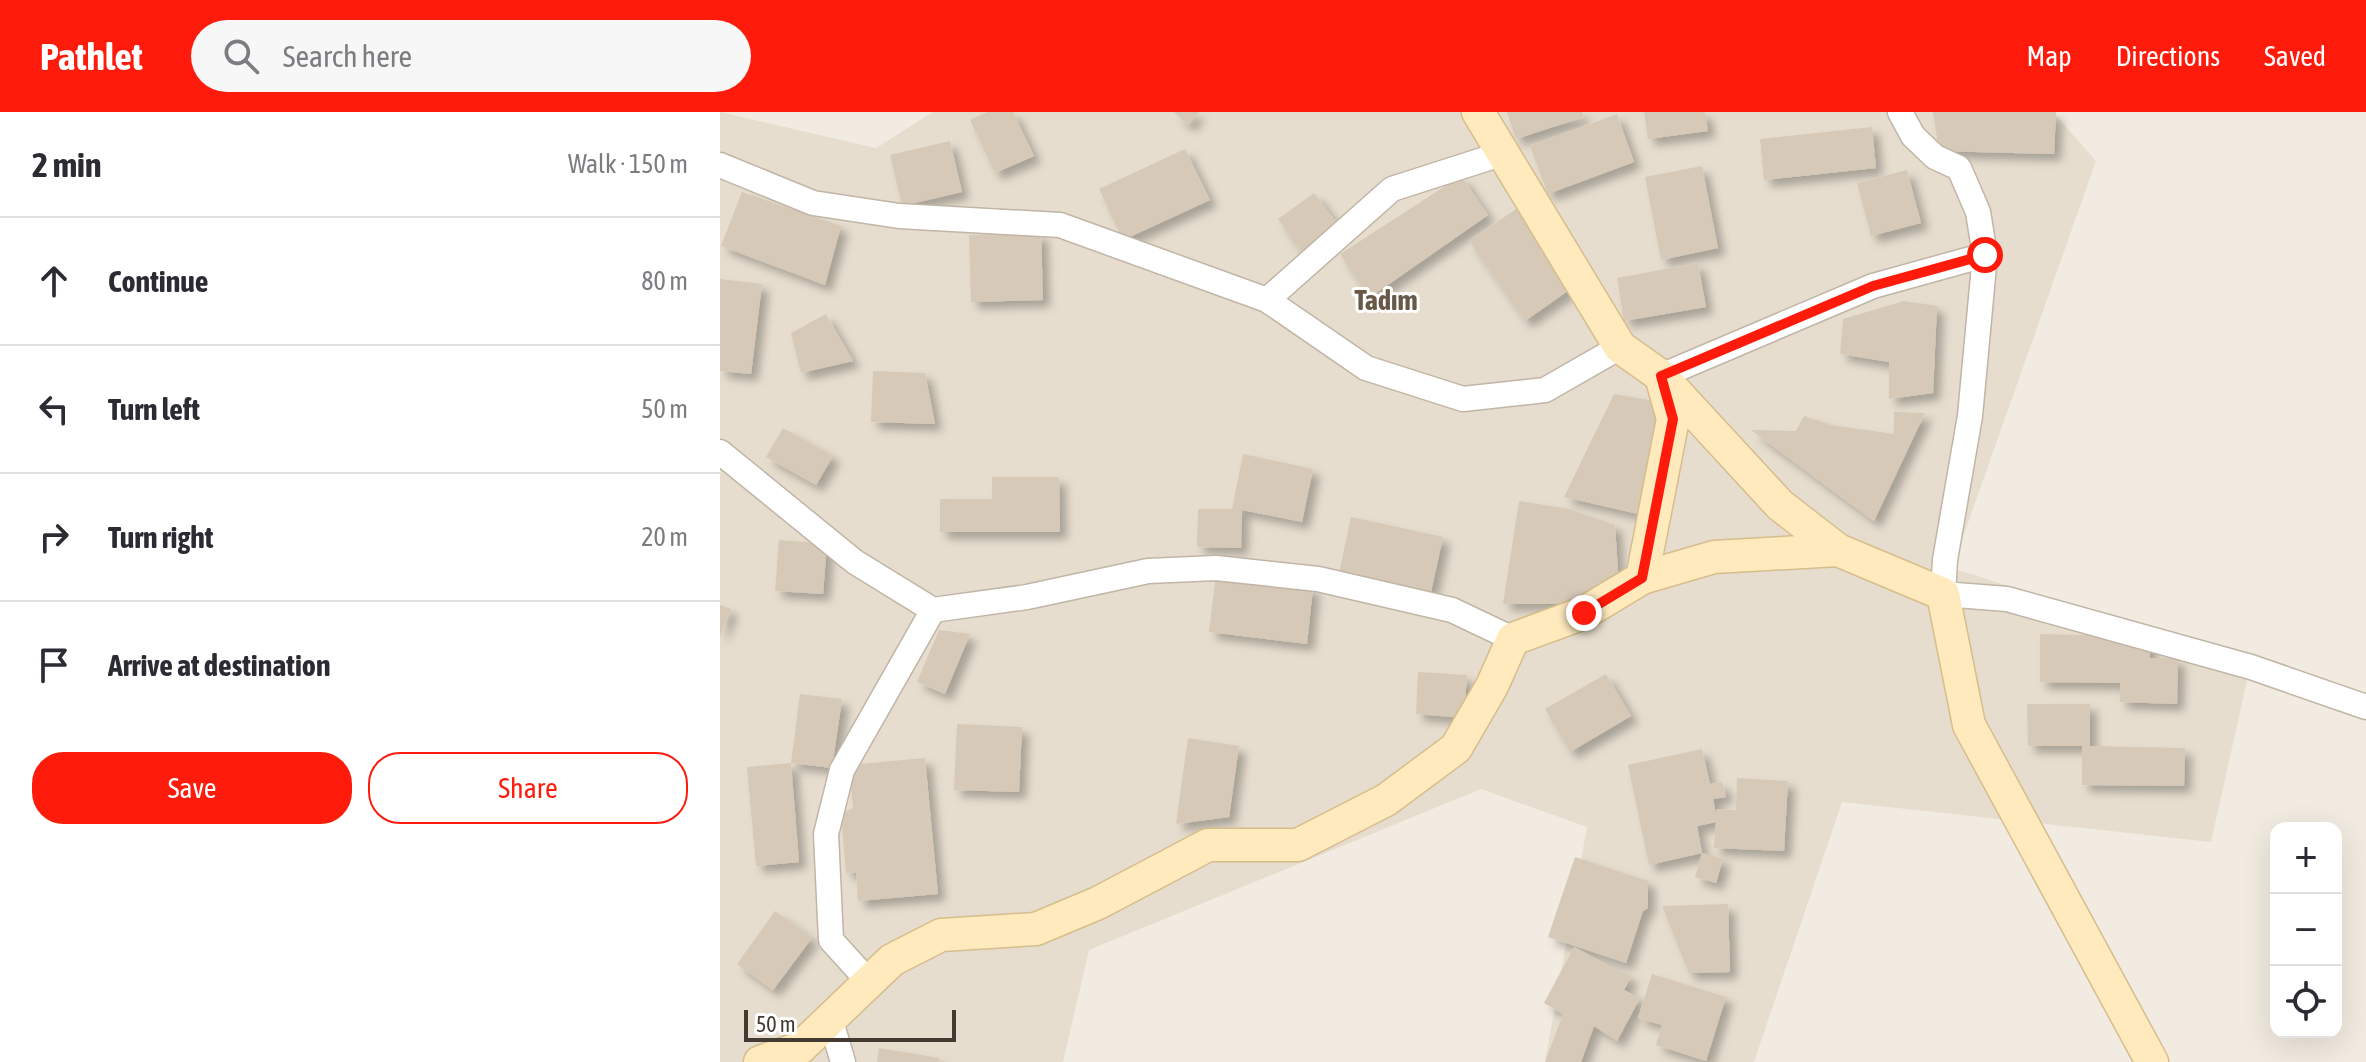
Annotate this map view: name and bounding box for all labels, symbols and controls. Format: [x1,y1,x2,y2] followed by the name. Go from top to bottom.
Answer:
[191,20,751,92] search box
[219,34,263,78] icon: search
[40,35,143,78] text: Pathlet
[283,39,412,73] text: Search here
[2027,40,2072,72] text: Map
[2116,40,2220,72] text: Directions
[2264,40,2326,72] text: Saved
[32,145,101,184] text: 2 min
[568,149,688,179] text: Walk · 150 m
[1967,237,2003,273] route start
[32,259,76,303] icon: ahead
[108,264,208,298] text: Continue
[641,266,688,296] text: 80 m
[1354,284,1418,316] district label: Tadım
[32,387,76,431] icon: left
[108,392,200,426] text: Turn left
[641,394,688,424] text: 50 m
[32,515,76,559] icon: right
[108,520,214,554] text: Turn right
[641,522,688,552] text: 20 m
[1566,595,1602,631] route end
[32,643,76,687] icon: arrive
[108,648,330,682] text: Arrive at destination
[32,752,352,824] button: Save
[368,752,688,824] button: Share
[2270,822,2342,1038] map controls
[2270,822,2342,894] button: +
[2270,894,2342,966] button: −
[2270,966,2342,1038] button: locate
[744,1006,956,1042] scale bar
[756,1011,796,1037] text: 50 m

